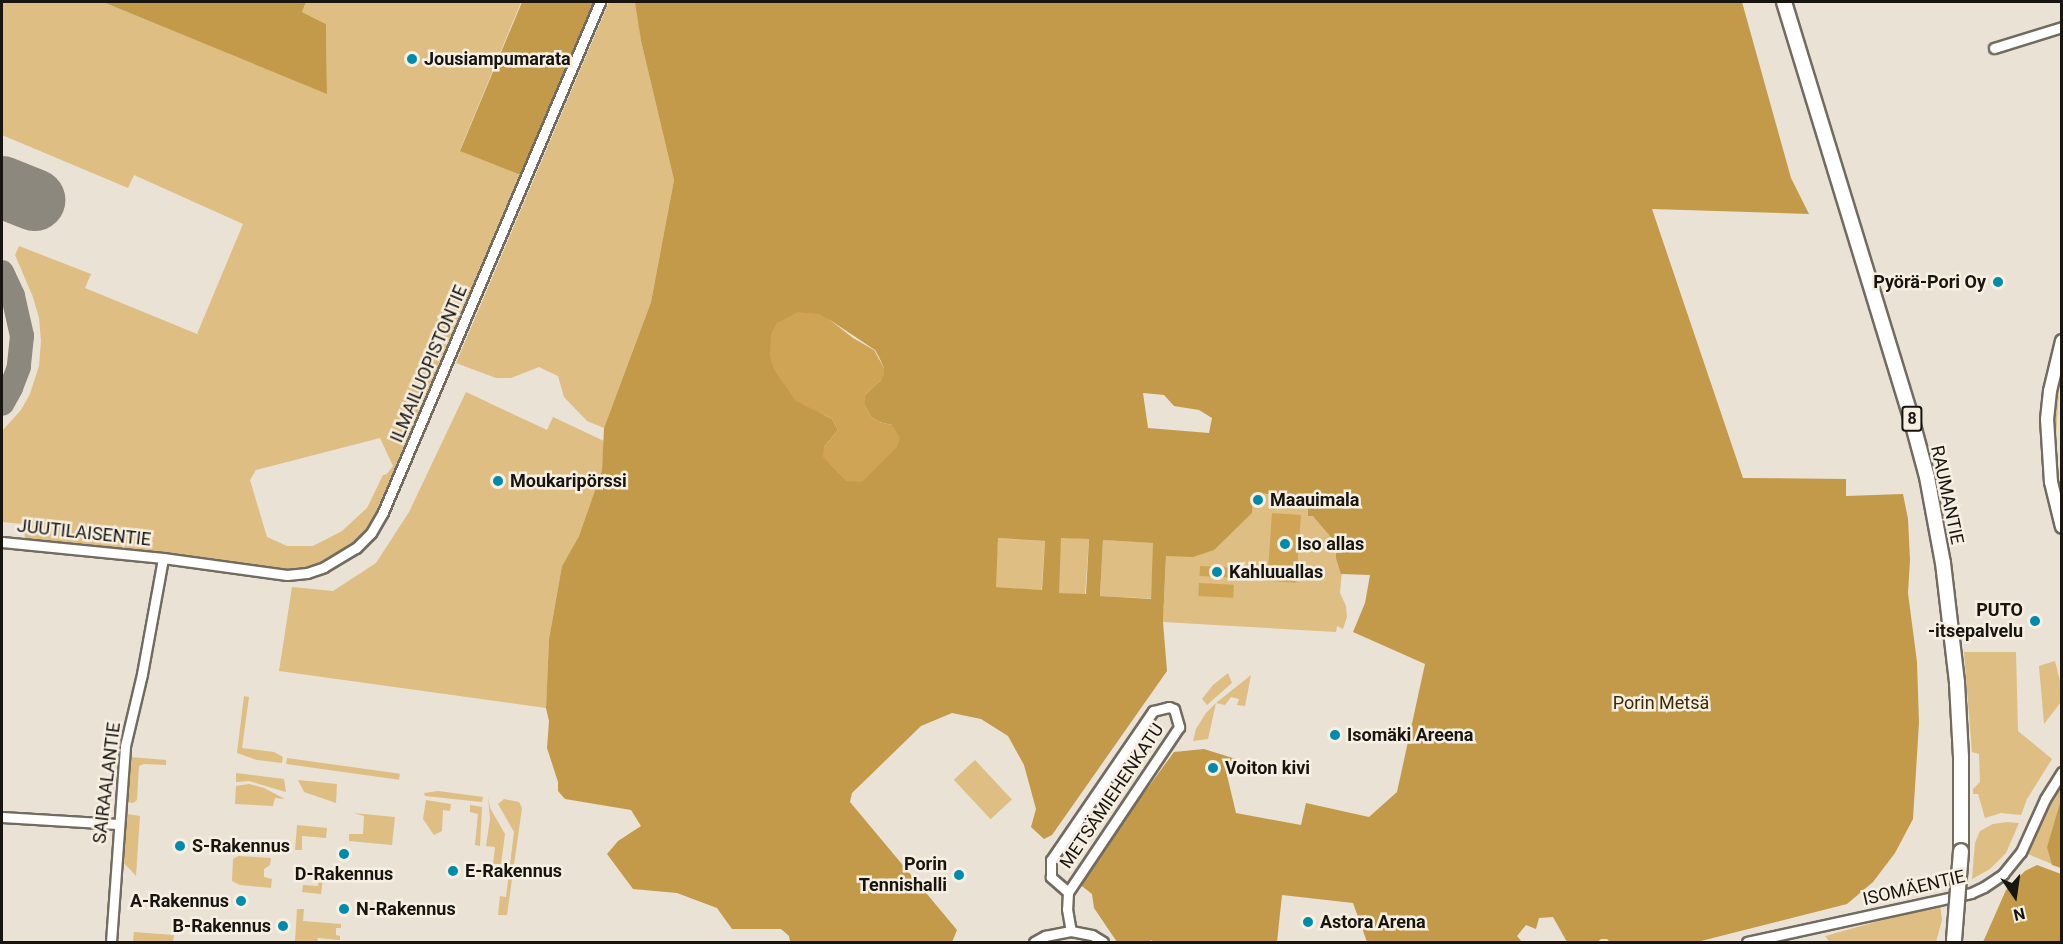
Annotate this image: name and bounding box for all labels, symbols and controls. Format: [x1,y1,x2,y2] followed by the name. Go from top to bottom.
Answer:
[424,48,571,70] place label: Jousiampumarata
[405,52,419,66] marker: Jousiampumarata
[1873,271,1986,293] place label: Pyörä-Pori Oy
[1991,275,2005,289] marker: Pyörä-Pori Oy
[386,282,472,446] street label: ILMAILUOPISTONTIE
[1900,406,1924,432] road number: 8
[1926,444,1968,546] street label: RAUMANTIE
[510,470,627,492] place label: Moukaripörssi
[491,474,505,488] marker: Moukaripörssi
[1270,489,1359,511] place label: Maauimala
[1251,493,1265,507] marker: Maauimala
[16,515,152,551] street label: JUUTILAISENTIE
[1297,533,1364,555] place label: Iso allas
[1278,537,1292,551] marker: Iso allas
[1229,561,1323,583] place label: Kahluuallas
[1210,565,1224,579] marker: Kahluuallas
[1928,600,2023,642] place label: PUTO -itsepalvelu
[2028,614,2042,628] marker: PUTO -itsepalvelu
[1613,692,1709,714] park label: Porin Metsä
[1055,719,1169,873] street label: METSÄMIEHENKATU
[89,721,125,845] street label: SAIRAALANTIE
[1347,724,1473,746] place label: Isomäki Areena
[1328,728,1342,742] marker: Isomäki Areena
[1225,757,1310,779] place label: Voiton kivi
[1206,761,1220,775] marker: Voiton kivi
[192,835,290,857] place label: S-Rakennus
[173,839,187,853] marker: S-Rakennus
[337,847,351,861] marker: D-Rakennus
[859,854,947,896] place label: Porin Tennishalli
[465,860,562,882] place label: E-Rakennus
[295,863,393,885] place label: D-Rakennus
[446,864,460,878] marker: E-Rakennus
[1861,866,1967,910] street label: ISOMÄENTIE
[1985,866,2045,926] north arrow
[952,868,966,882] marker: Porin Tennishalli
[130,890,229,912] place label: A-Rakennus
[234,894,248,908] marker: A-Rakennus
[356,898,456,920] place label: N-Rakennus
[337,902,351,916] marker: N-Rakennus
[2012,903,2027,925] text: N
[1320,911,1426,933] place label: Astora Arena
[173,915,271,937] place label: B-Rakennus
[1301,915,1315,929] marker: Astora Arena
[276,919,290,933] marker: B-Rakennus

